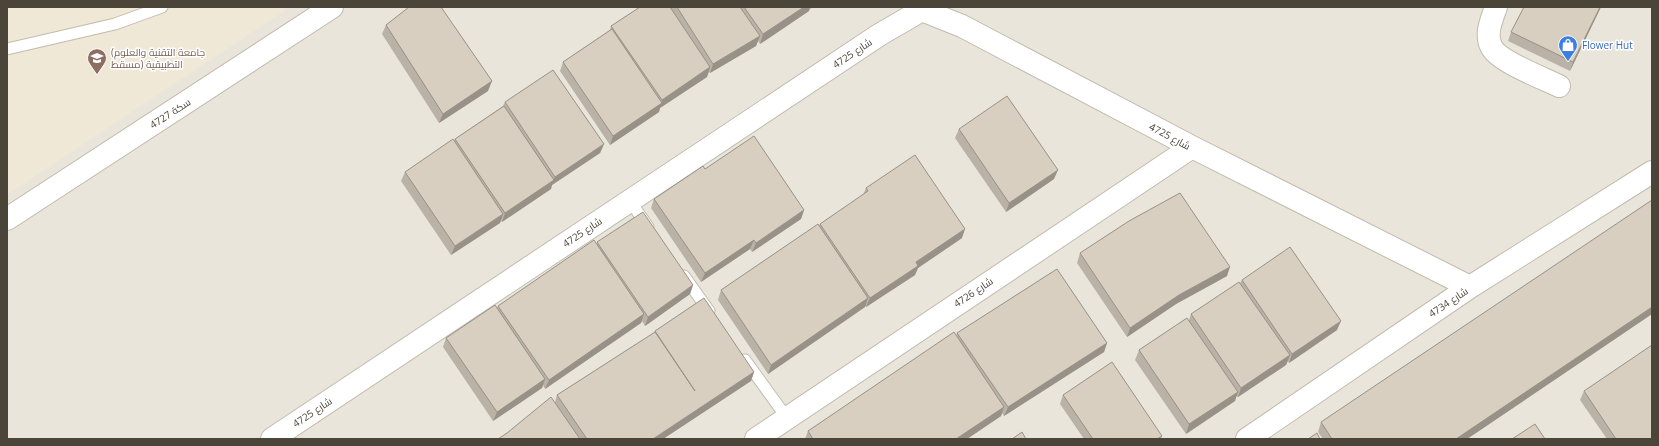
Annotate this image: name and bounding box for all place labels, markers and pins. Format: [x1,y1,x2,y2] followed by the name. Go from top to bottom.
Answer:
[1557,34,1579,62] shop icon: Flower Hut
[1582,38,1633,52] place label: Flower Hut
[111,45,205,71] place label: (جامعة التقنية والعلوم التطبيقية (مسقط
[86,47,108,75] school or university icon: (جامعة التقنية والعلوم التطبيقية (مسقط

